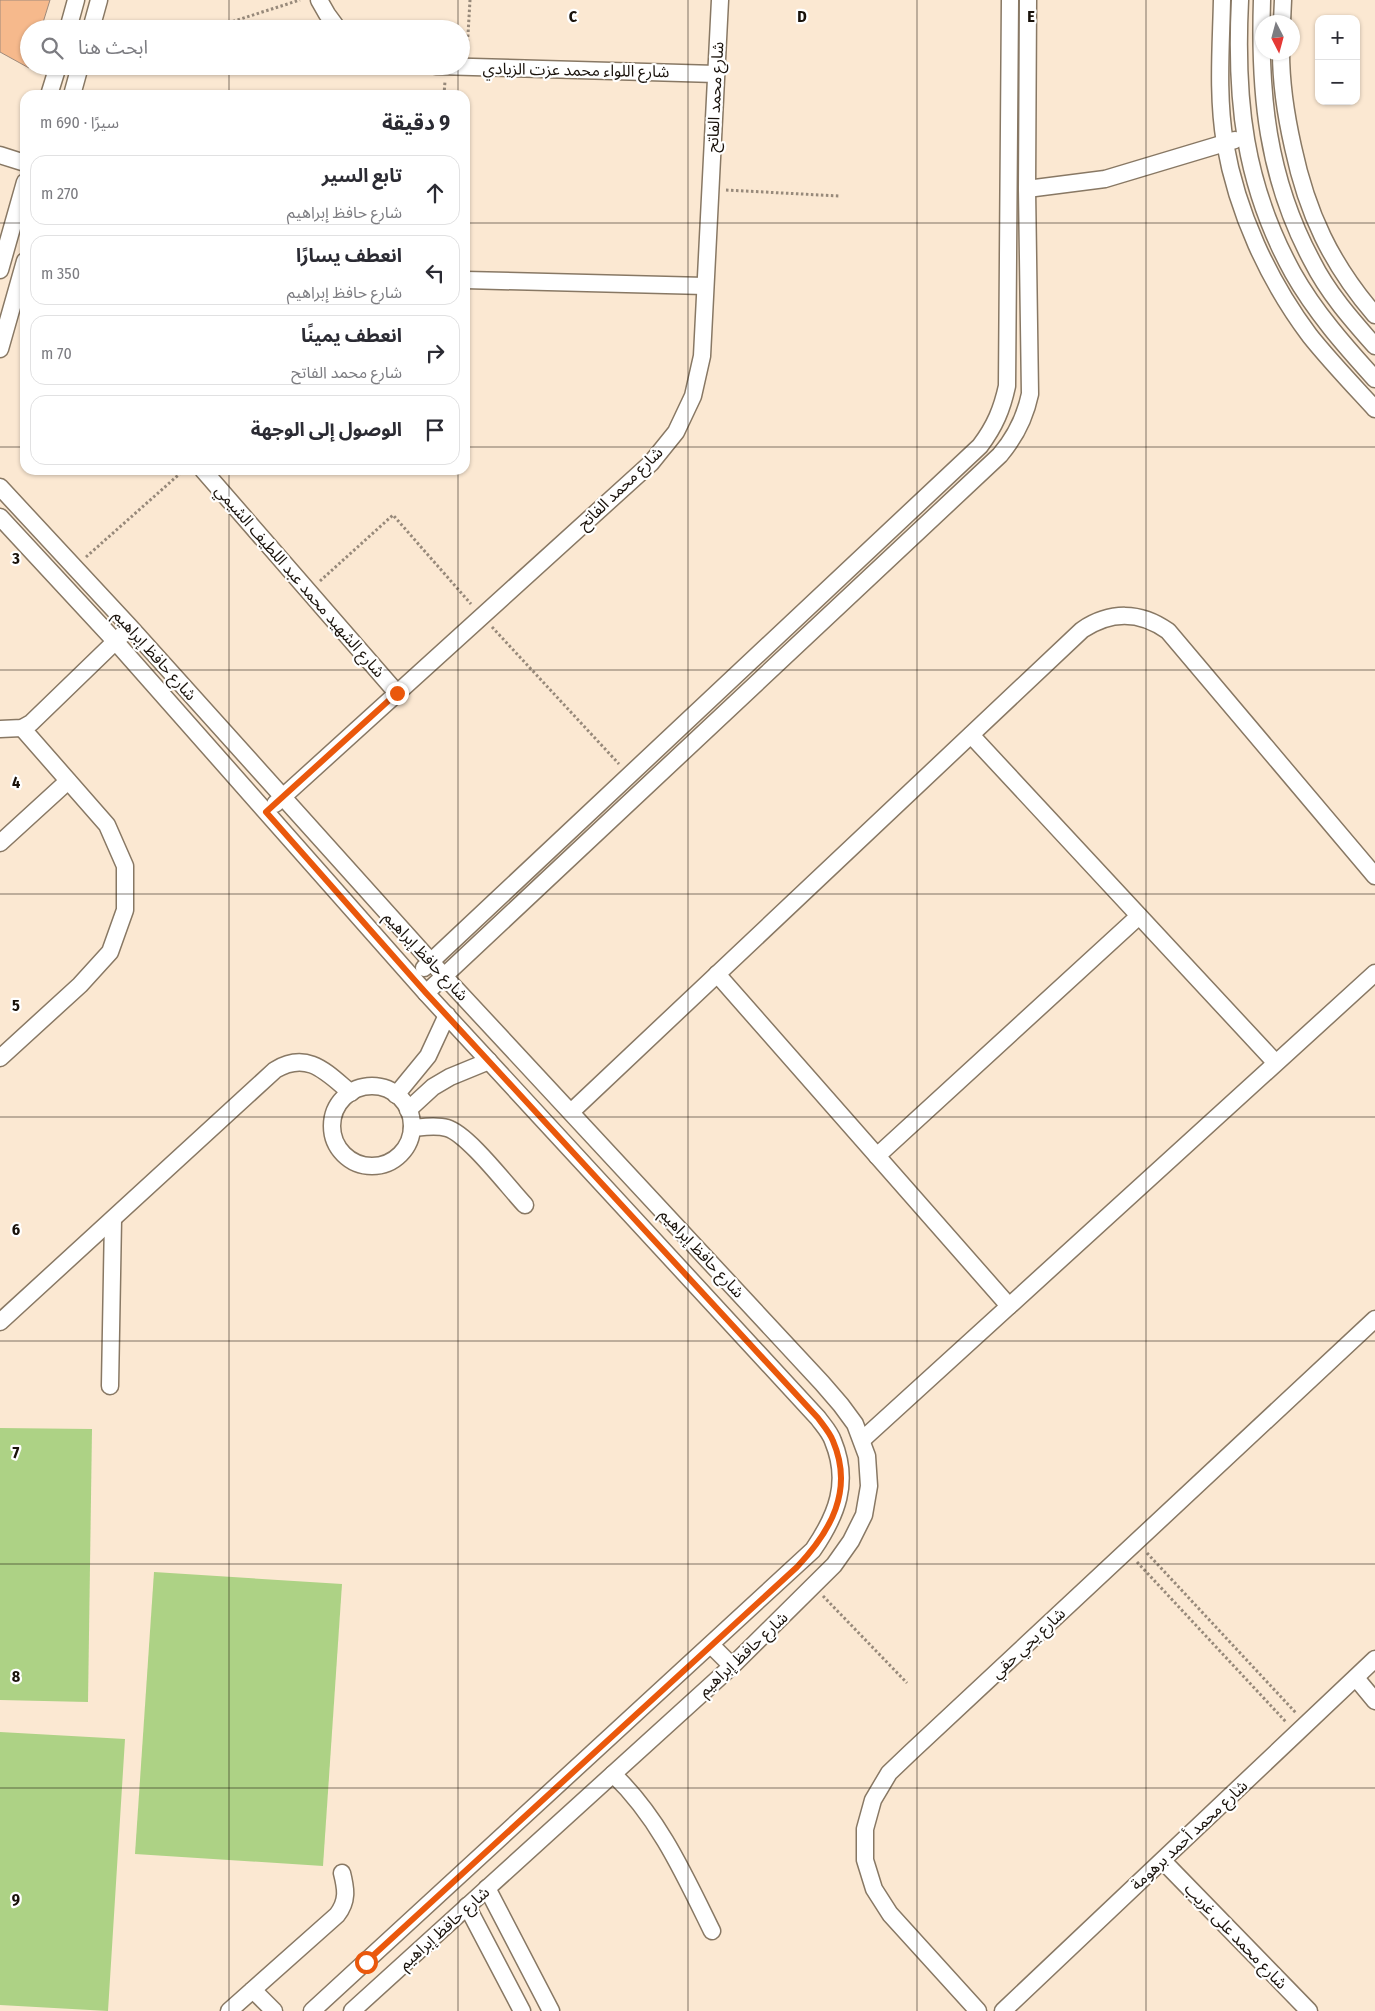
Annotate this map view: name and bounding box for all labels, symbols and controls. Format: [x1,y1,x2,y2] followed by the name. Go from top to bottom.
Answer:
[569,7,578,26] text: C
[797,7,807,26] text: D
[1027,7,1035,26] text: E
[1255,15,1300,60] north arrow
[1315,15,1360,105] map controls
[1315,15,1360,60] button: +
[20,20,470,75] search box
[38,34,66,62] icon: search
[78,36,148,59] text: ابحث هنا
[703,41,730,153] street label: شارع محمد الفاتح
[482,59,669,84] street label: شارع اللواء محمد عزت الزيادي
[1315,60,1360,105] button: −
[382,110,450,136] text: 9 دقيقة
[40,113,119,132] text: سيرًا · 690 m
[322,164,402,187] text: تابع السير
[421,179,449,207] icon: ahead
[41,184,79,203] text: 270 m
[287,203,402,222] text: شارع حافظ إبراهيم
[296,244,402,267] text: انعطف يسارًا
[421,259,449,287] icon: left
[41,264,80,283] text: 350 m
[287,283,402,302] text: شارع حافظ إبراهيم
[301,324,402,347] text: انعطف يمينًا
[421,339,449,367] icon: right
[41,344,72,363] text: 70 m
[291,363,402,382] text: شارع محمد الفاتح
[421,416,449,444] icon: arrive
[251,418,402,441] text: الوصول إلى الوجهة
[574,443,669,535] street label: شارع محمد الفاتح
[209,481,389,683] street label: شارع الشهيد محمد عبد اللطيف الشيمي
[11,549,20,568] text: 3
[107,606,201,706] street label: شارع حافظ إبراهيم
[386,682,409,705] route end
[12,773,20,792] text: 4
[378,907,472,1007] street label: شارع حافظ إبراهيم
[12,996,20,1015] text: 5
[654,1204,748,1304] street label: شارع حافظ إبراهيم
[12,1220,20,1239] text: 6
[13,1443,20,1462] text: 7
[987,1604,1071,1684] street label: شارع يحي حقي
[694,1608,794,1702] street label: شارع حافظ إبراهيم
[12,1667,21,1686] text: 8
[1127,1776,1253,1896] street label: شارع محمد أحمد برهومة
[1179,1879,1291,1995] street label: شارع محمد على غريب
[395,1882,495,1976] street label: شارع حافظ إبراهيم
[12,1890,20,1909] text: 9
[355,1951,378,1974] route start

